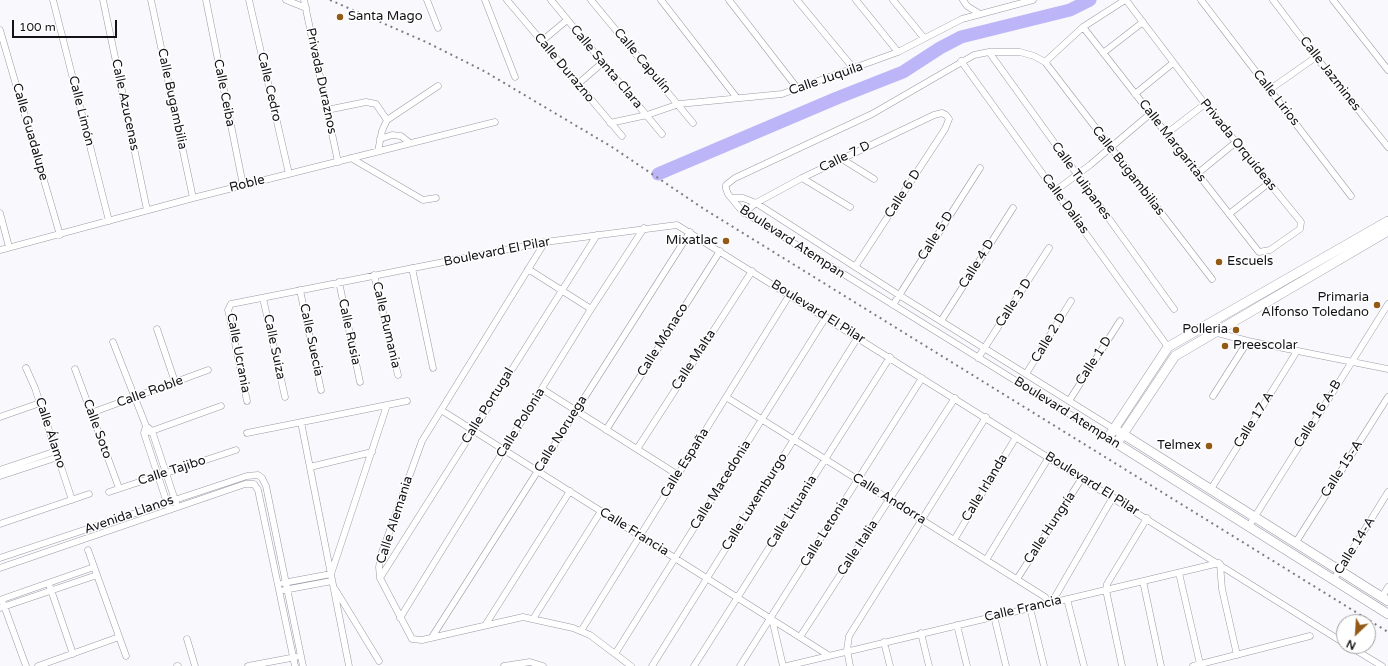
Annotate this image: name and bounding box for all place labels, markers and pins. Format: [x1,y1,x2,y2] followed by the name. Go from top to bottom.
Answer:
[348,9,423,25] place label: Santa Mago
[335,12,345,22] marker: Santa Mago
[666,233,718,249] place label: Mixatlac
[721,236,731,246] marker: Mixatlac
[1227,254,1273,270] place label: Escuels
[1214,257,1224,267] marker: Escuels
[1261,290,1369,321] place label: Primaria Alfonso Toledano
[1372,300,1382,310] marker: Primaria Alfonso Toledano
[1182,322,1228,338] place label: Polleria
[1231,325,1241,335] marker: Polleria
[1233,338,1298,354] place label: Preescolar
[1220,341,1230,351] marker: Preescolar
[1157,438,1201,454] place label: Telmex
[1204,441,1214,451] marker: Telmex

